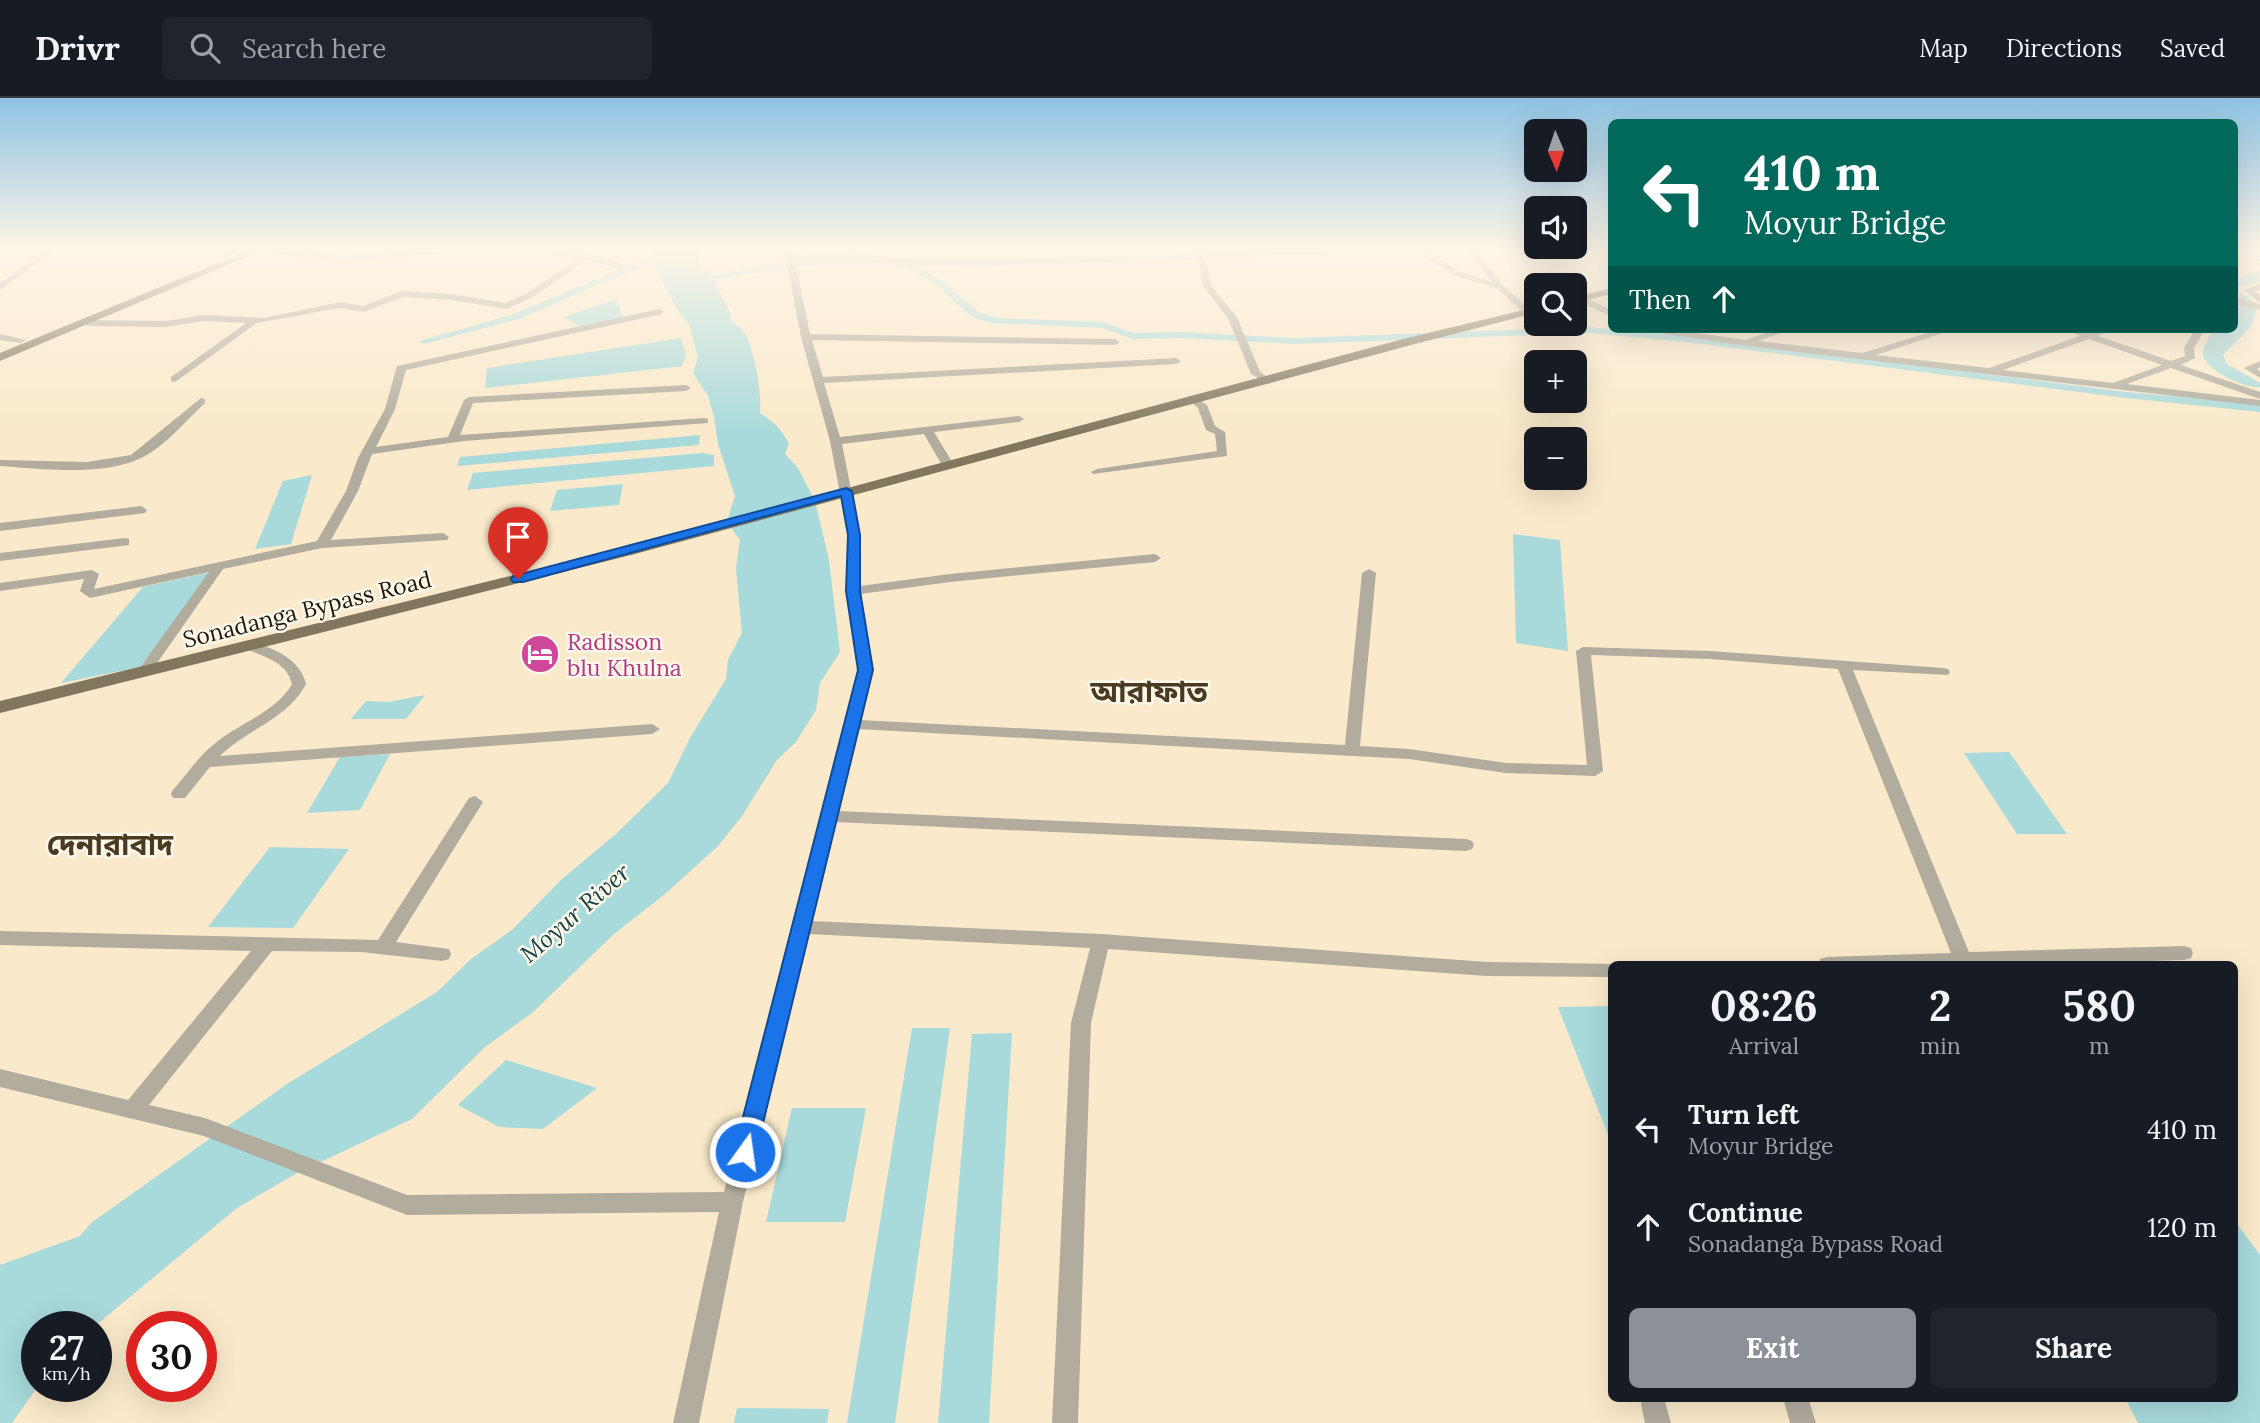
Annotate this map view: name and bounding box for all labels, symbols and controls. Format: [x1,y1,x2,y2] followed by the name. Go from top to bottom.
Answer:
[162,17,652,80] search box
[35,27,120,69] text: Drivr
[186,29,224,67] icon: search
[242,32,386,65] text: Search here
[1919,33,1968,64] text: Map
[2006,33,2122,64] text: Directions
[2160,33,2225,64] text: Saved
[1524,119,1587,182] north arrow
[1524,119,1587,490] map controls
[1744,141,1880,203] text: 410 m
[1629,147,1720,238] icon: left
[1524,196,1587,259] button: sound
[1744,202,1946,243] text: Moyur Bridge
[1524,273,1587,336] button: search
[1705,280,1743,318] icon: ahead
[1629,283,1691,316] text: Then
[1524,350,1587,413] button: +
[1524,427,1587,490] button: −
[488,507,548,579] pin
[499,518,537,556] icon: arrive
[180,564,434,654] street label: Sonadanga Bypass Road
[567,627,682,682] place label: Radisson blu Khulna
[519,633,561,675] hotel icon: Radisson blu Khulna
[1090,672,1208,710] district label: আরাফাত
[47,825,174,863] district label: দেনারাবাদ
[514,857,636,969] water label: Moyur River
[1710,979,1818,1033] text: 08:26
[1929,979,1951,1033] text: 2
[2063,979,2136,1033] text: 580
[1729,1031,1799,1060] text: Arrival
[1920,1031,1961,1060] text: min
[2089,1031,2110,1060] text: m
[1688,1098,1799,1131] text: Turn left
[1629,1110,1667,1148] icon: left
[2147,1113,2217,1146] text: 410 m
[708,1115,782,1189] position arrow
[1688,1131,1833,1160] text: Moyur Bridge
[1688,1196,1803,1229] text: Continue
[1629,1208,1667,1246] icon: ahead
[2147,1211,2217,1244] text: 120 m
[1688,1229,1943,1258] text: Sonadanga Bypass Road
[1629,1308,1916,1388] button: Exit
[1930,1308,2217,1388] button: Share
[126,1311,217,1402] speed limit sign: 30
[49,1325,84,1370] text: 27
[42,1362,91,1385] text: km/h

